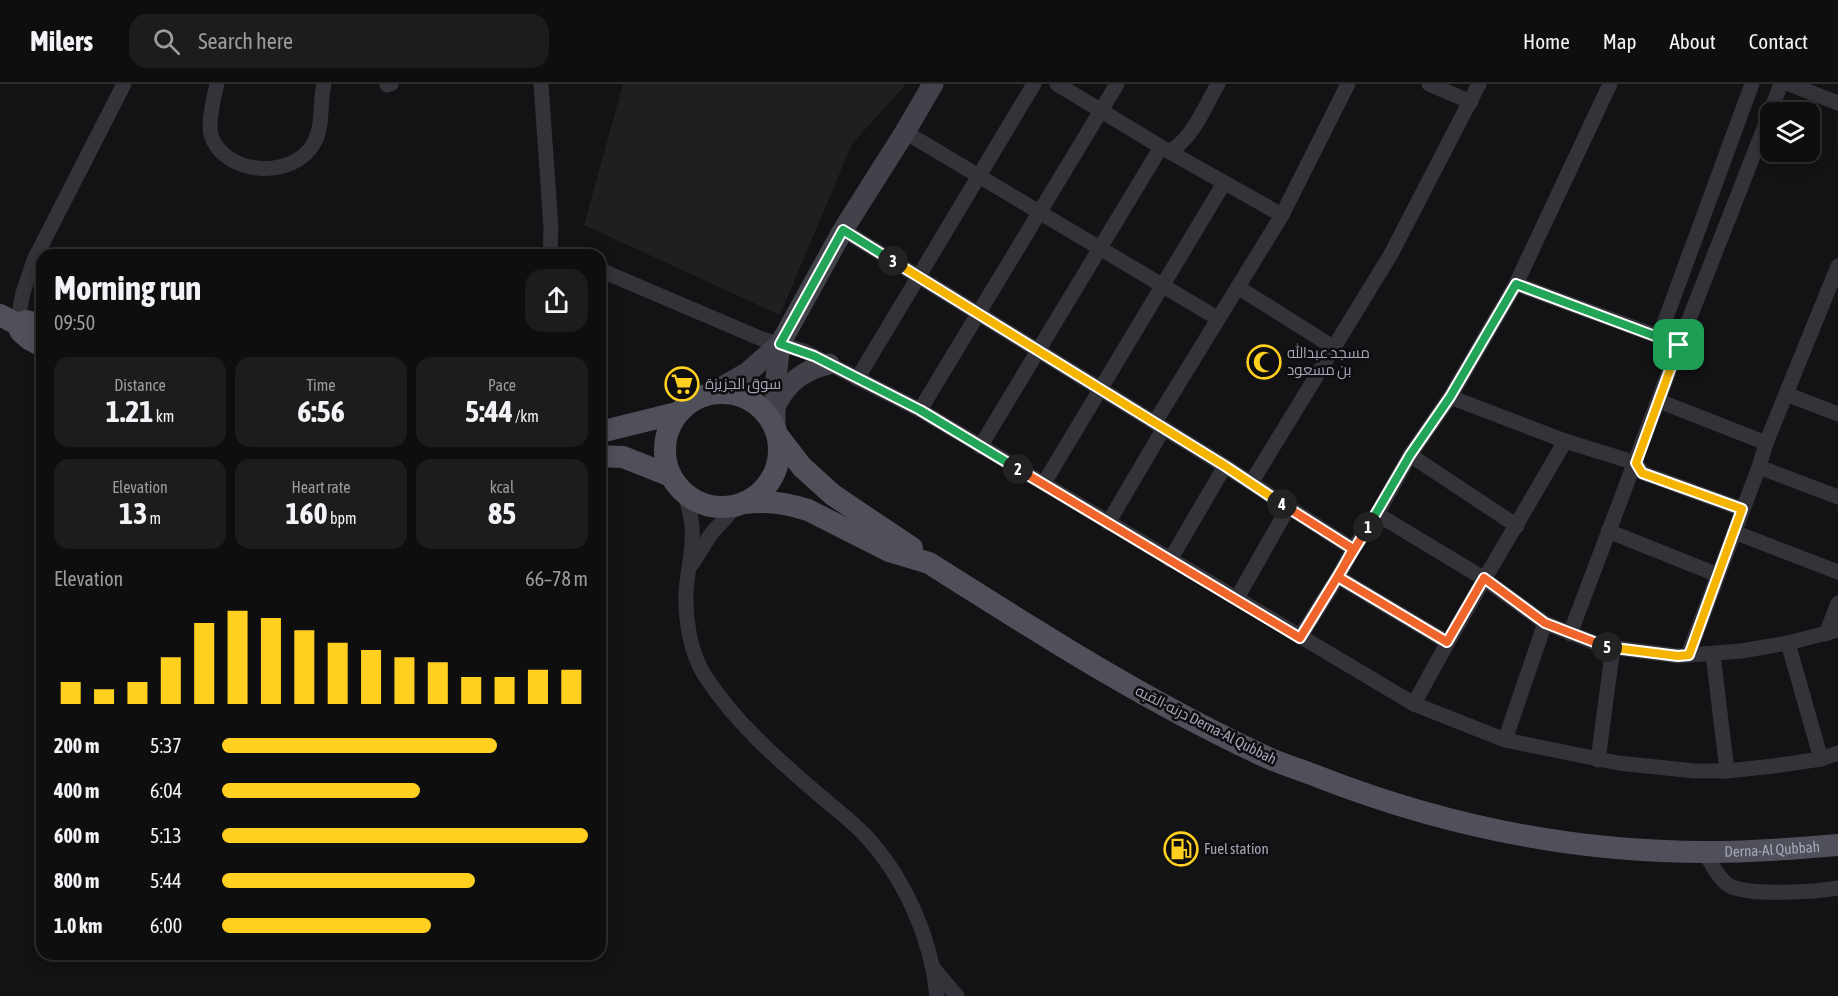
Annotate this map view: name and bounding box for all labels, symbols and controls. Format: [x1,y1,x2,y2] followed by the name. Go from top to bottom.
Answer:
[129,14,549,68] search box
[30,25,93,57] text: Milers
[150,25,183,58] icon: search
[198,28,293,54] text: Search here
[1523,29,1570,53] text: Home
[1603,29,1637,53] text: Map
[1670,29,1716,53] text: About
[1749,29,1808,53] text: Contact
[1760,102,1820,162] map controls
[1760,102,1820,162] button: layers
[878,246,908,276] pin: 3
[889,252,897,270] text: 3
[54,269,201,307] text: Morning run
[525,269,588,332] button: share
[54,311,95,334] text: 09:50
[1653,319,1704,370] pin
[1662,328,1695,361] icon: arrive
[1287,343,1370,380] place label: مسجد عبدالله بن مسعود
[1246,344,1282,380] mosque icon: مسجد عبدالله بن مسعود
[664,366,700,402] supermarket icon: سوق الجزيزة
[705,375,781,394] place label: سوق الجزيزة
[114,376,166,394] text: Distance
[306,376,336,394] text: Time
[488,376,516,394] text: Pace
[106,394,153,428] text: 1.21
[297,394,345,428] text: 6:56
[465,394,513,428] text: 5:44
[153,407,174,425] text: km
[513,407,539,425] text: /km
[1003,454,1033,484] pin: 2
[1014,460,1022,478] text: 2
[112,478,168,496] text: Elevation
[292,478,350,496] text: Heart rate
[490,478,514,496] text: kcal
[1267,489,1297,519] pin: 4
[1278,495,1286,513] text: 4
[119,496,147,530] text: 13
[285,496,328,530] text: 160
[488,496,516,530] text: 85
[147,509,161,527] text: m
[328,509,357,527] text: bpm
[1353,512,1383,542] pin: 1
[1364,518,1372,536] text: 1
[54,567,123,590] text: Elevation
[525,567,588,590] text: 66–78 m
[1592,632,1622,662] pin: 5
[1603,638,1611,656] text: 5
[1132,682,1280,768] street label: درنه-القبه Derna-Al Qubbah
[54,734,99,757] text: 200 m
[150,734,182,757] text: 5:37
[54,779,99,802] text: 400 m
[150,779,182,802] text: 6:04
[54,824,99,847] text: 600 m
[150,824,182,847] text: 5:13
[1163,831,1199,867] fuel station icon: Fuel station
[1724,838,1821,860] street label: Derna-Al Qubbah
[1204,840,1269,857] place label: Fuel station
[54,869,99,892] text: 800 m
[150,869,182,892] text: 5:44
[54,914,102,937] text: 1.0 km
[150,914,182,937] text: 6:00

